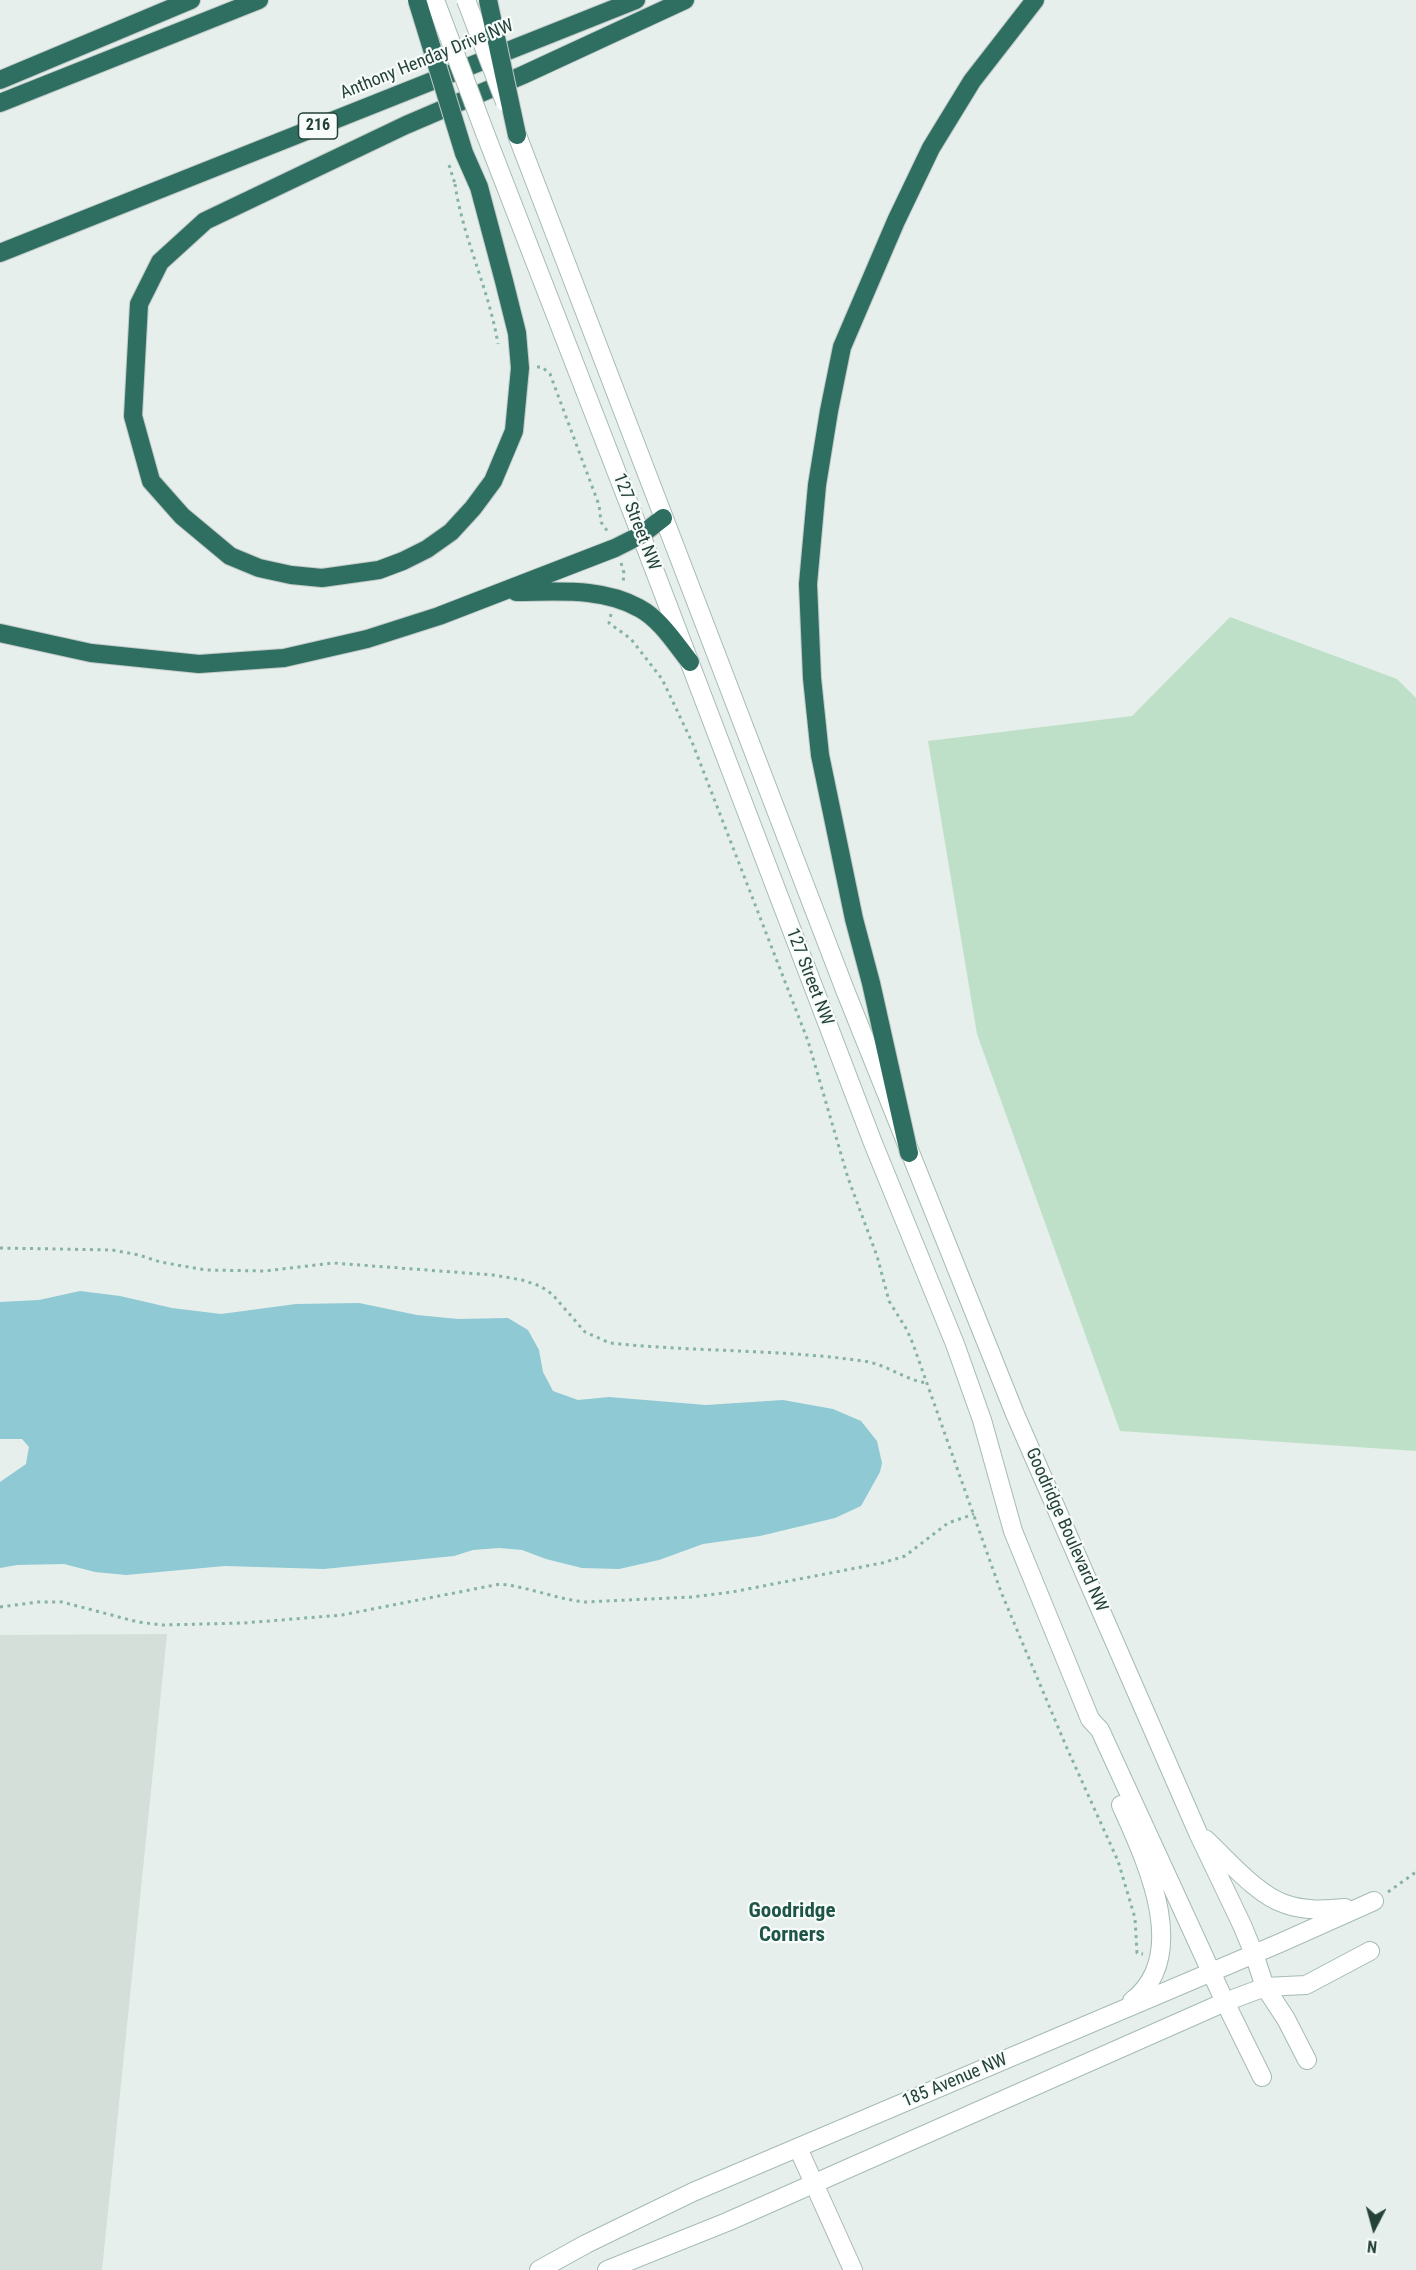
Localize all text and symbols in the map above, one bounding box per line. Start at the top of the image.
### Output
street label: Anthony Henday Drive NW [337,15,517,105]
road number: 216 [298,113,338,139]
street label: 127 Street NW [608,471,664,573]
street label: 127 Street NW [781,926,837,1028]
street label: Goodridge Boulevard NW [1020,1445,1112,1615]
district label: Goodridge Corners [749,1899,835,1949]
street label: 185 Avenue NW [899,2049,1011,2113]
north arrow [1344,2198,1404,2258]
text: N [1366,2236,1378,2256]

